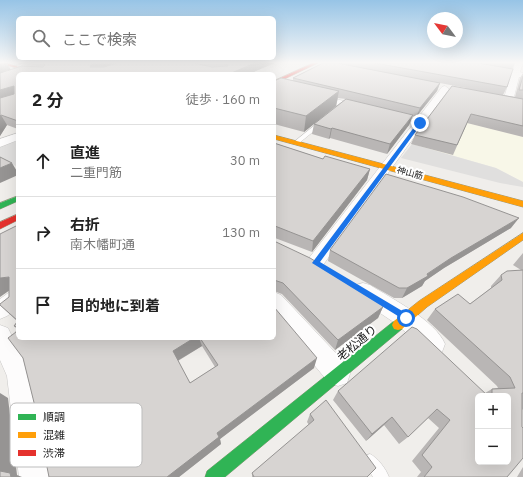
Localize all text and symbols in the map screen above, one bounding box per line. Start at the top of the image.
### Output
north arrow [427,12,463,48]
search box [16,16,276,60]
icon: search [30,27,52,49]
text: ここで検索 [62,30,137,49]
text: 2 分 [32,89,63,111]
text: 徒歩 · 160 m [186,91,260,108]
route end [411,114,429,132]
text: 直進 [70,143,100,162]
icon: ahead [32,150,54,172]
text: 30 m [230,152,260,169]
text: 二重門筋 [70,164,122,181]
street label: 神山筋 [396,164,425,181]
text: 右折 [70,215,100,234]
icon: right [32,222,54,244]
text: 130 m [222,224,260,241]
text: 南木幡町通 [70,236,135,253]
icon: arrive [32,294,54,316]
text: 目的地に到着 [70,296,160,315]
route start [397,309,415,327]
street label: 老松通り [333,321,380,364]
map controls [475,393,511,465]
button: + [475,393,511,429]
legend [10,403,142,467]
text: 順調 [43,410,65,424]
text: 混雑 [43,428,65,442]
button: − [475,429,511,465]
text: 渋滞 [43,446,65,460]

